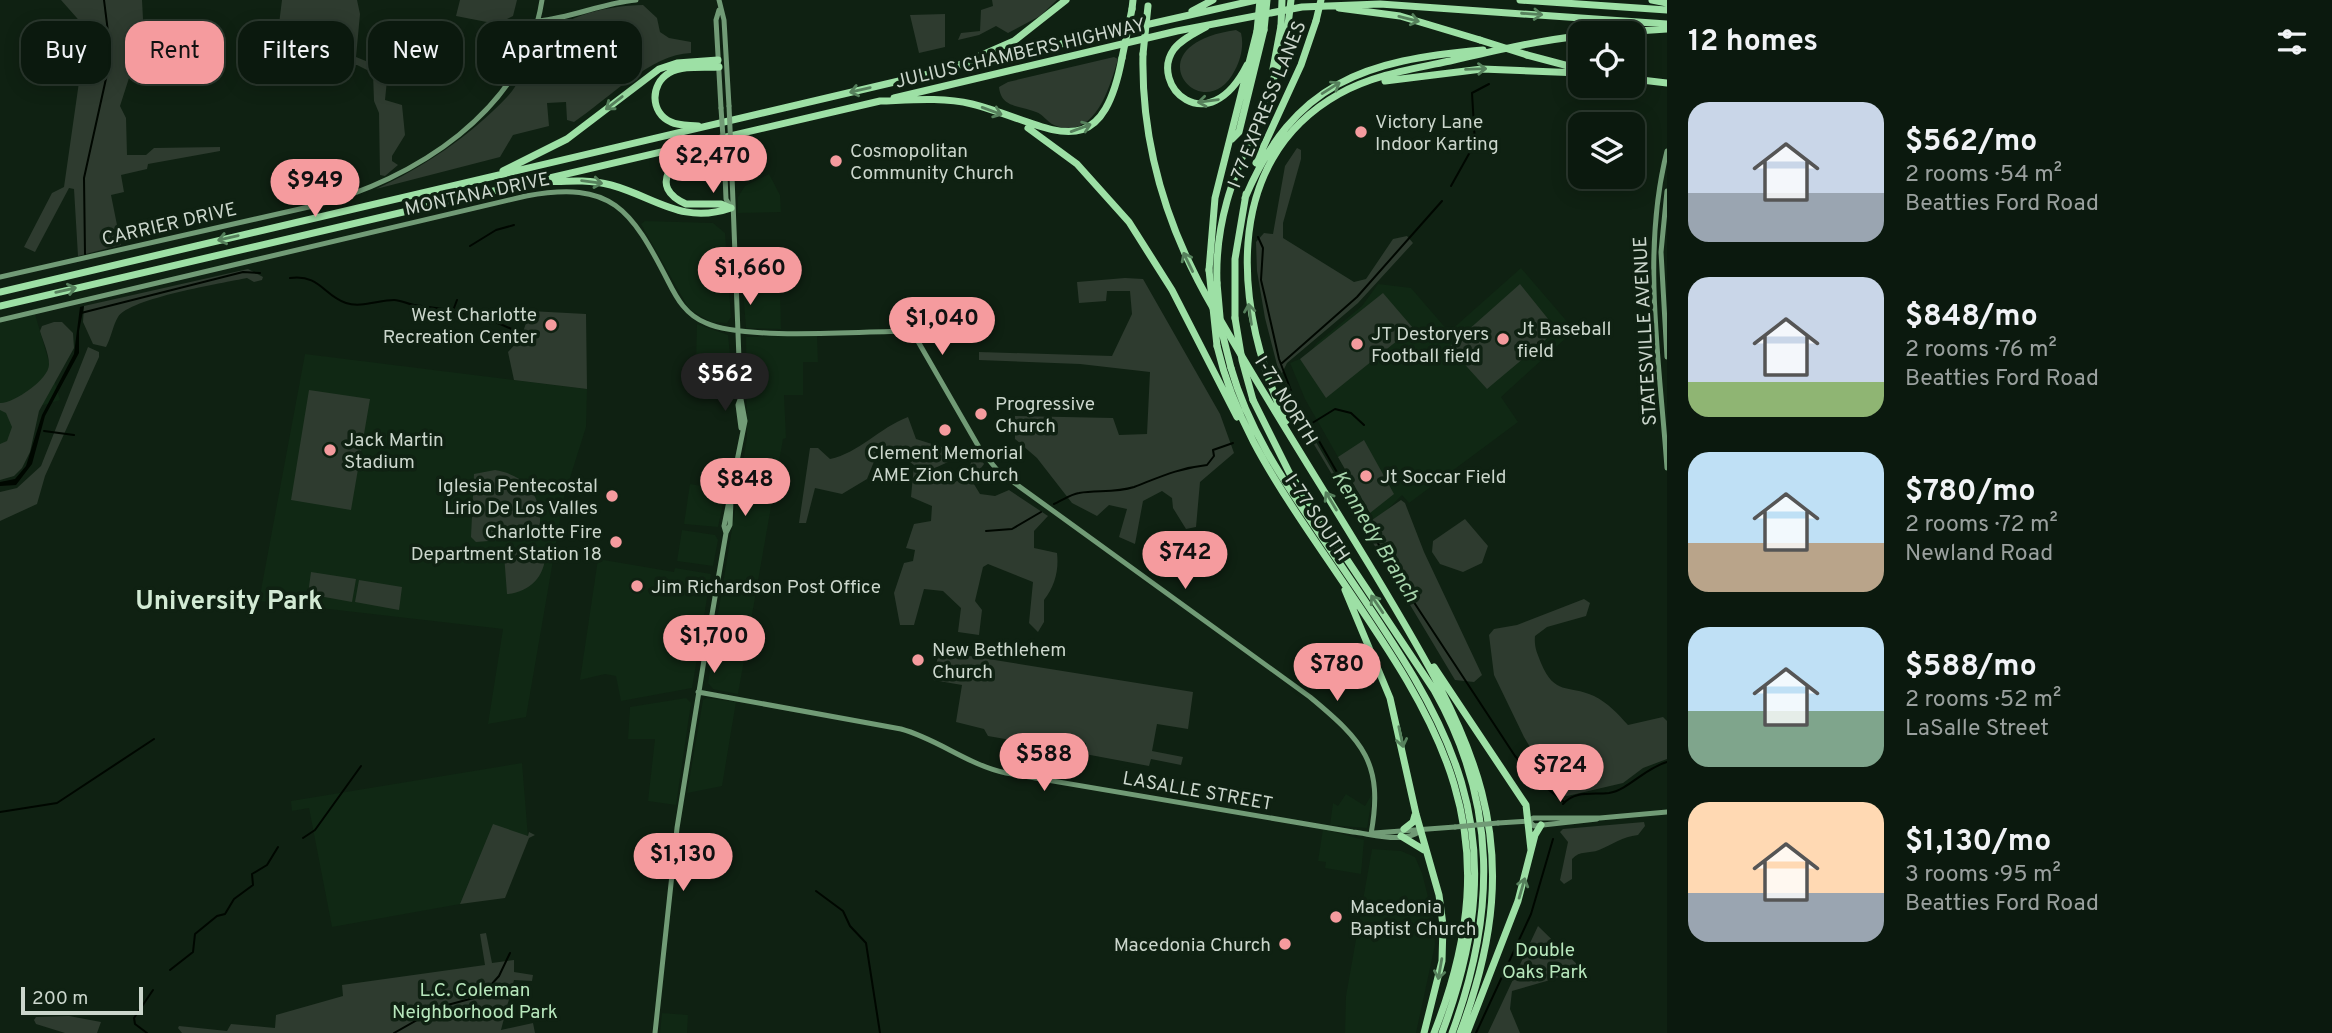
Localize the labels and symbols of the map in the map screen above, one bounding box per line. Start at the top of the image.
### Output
one-way arrow [1520,8,1543,21]
street label: JULIUS CHAMBERS HIGHWAY [893,13,1148,94]
one-way arrow [1397,13,1420,26]
street label: I 77 EXPRESS LANES [1223,18,1312,192]
one-way arrow [1464,63,1487,76]
one-way arrow [1320,81,1340,95]
one-way arrow [849,84,872,97]
one-way arrow [1197,95,1220,108]
one-way arrow [605,96,624,111]
one-way arrow [981,106,1003,118]
place label: Victory Lane Indoor Karting [1375,111,1499,157]
one-way arrow [1070,121,1092,133]
marker: Victory Lane Indoor Karting [1353,124,1369,140]
pin: $2,470 [656,136,770,195]
place label: Cosmopolitan Community Church [850,140,1014,186]
marker: Cosmopolitan Community Church [828,153,844,169]
pin: $949 [274,160,356,219]
street label: MONTANA DRIVE [403,168,552,222]
one-way arrow [580,175,603,188]
street label: CARRIER DRIVE [100,198,239,252]
one-way arrow [217,232,240,246]
street label: STATESVILLE AVENUE [1629,235,1663,426]
pin: $1,660 [693,247,807,307]
one-way arrow [1181,252,1195,273]
one-way arrow [54,282,77,296]
pin: $1,040 [885,298,999,357]
one-way arrow [1243,303,1256,326]
place label: West Charlotte Recreation Center [383,304,538,350]
marker: West Charlotte Recreation Center [543,317,559,333]
place label: Jt Baseball field [1517,318,1612,364]
place label: JT Destoryers Football field [1371,323,1489,369]
marker: Jt Baseball field [1495,331,1511,347]
marker: JT Destoryers Football field [1349,336,1365,352]
street label: I-77 NORTH [1248,352,1322,450]
pin: $562 [684,354,766,413]
place label: Progressive Church [995,393,1095,439]
marker: Progressive Church [973,406,989,422]
marker: Clement Memorial AME Zion Church [937,422,953,438]
place label: Jack Martin Stadium [344,429,444,475]
marker: Jack Martin Stadium [322,442,338,458]
place label: Clement Memorial AME Zion Church [867,442,1023,488]
pin: $848 [704,458,786,518]
water label: Kennedy Branch [1325,466,1425,608]
place label: Jt Soccar Field [1380,466,1506,490]
marker: Jt Soccar Field [1358,468,1374,484]
street label: I-77 SOUTH [1279,470,1354,566]
place label: Iglesia Pentecostal Lirio De Los Valles [438,475,598,521]
marker: Iglesia Pentecostal Lirio De Los Valles [604,488,620,504]
one-way arrow [1324,492,1338,512]
place label: Charlotte Fire Department Station 18 [411,521,602,567]
pin: $742 [1144,532,1226,591]
marker: Charlotte Fire Department Station 18 [608,534,624,550]
place label: Jim Richardson Post Office [651,576,881,600]
marker: Jim Richardson Post Office [629,578,645,594]
district label: University Park [135,586,323,619]
one-way arrow [1370,594,1384,614]
pin: $1,700 [657,616,771,675]
place label: New Bethlehem Church [932,639,1066,685]
pin: $780 [1296,644,1378,703]
marker: New Bethlehem Church [910,652,926,668]
one-way arrow [1394,725,1408,748]
pin: $588 [1003,734,1085,793]
pin: $724 [1519,744,1601,804]
street label: LASALLE STREET [1121,767,1275,817]
pin: $1,130 [626,834,740,893]
one-way arrow [1516,877,1529,900]
place label: Macedonia Baptist Church [1350,896,1476,942]
marker: Macedonia Baptist Church [1328,909,1344,925]
place label: Macedonia Church [1114,934,1271,958]
marker: Macedonia Church [1277,936,1293,952]
park label: Double Oaks Park [1502,939,1588,985]
one-way arrow [1433,957,1446,980]
park label: L.C. Coleman Neighborhood Park [392,979,558,1025]
scale bar [21,984,144,1016]

